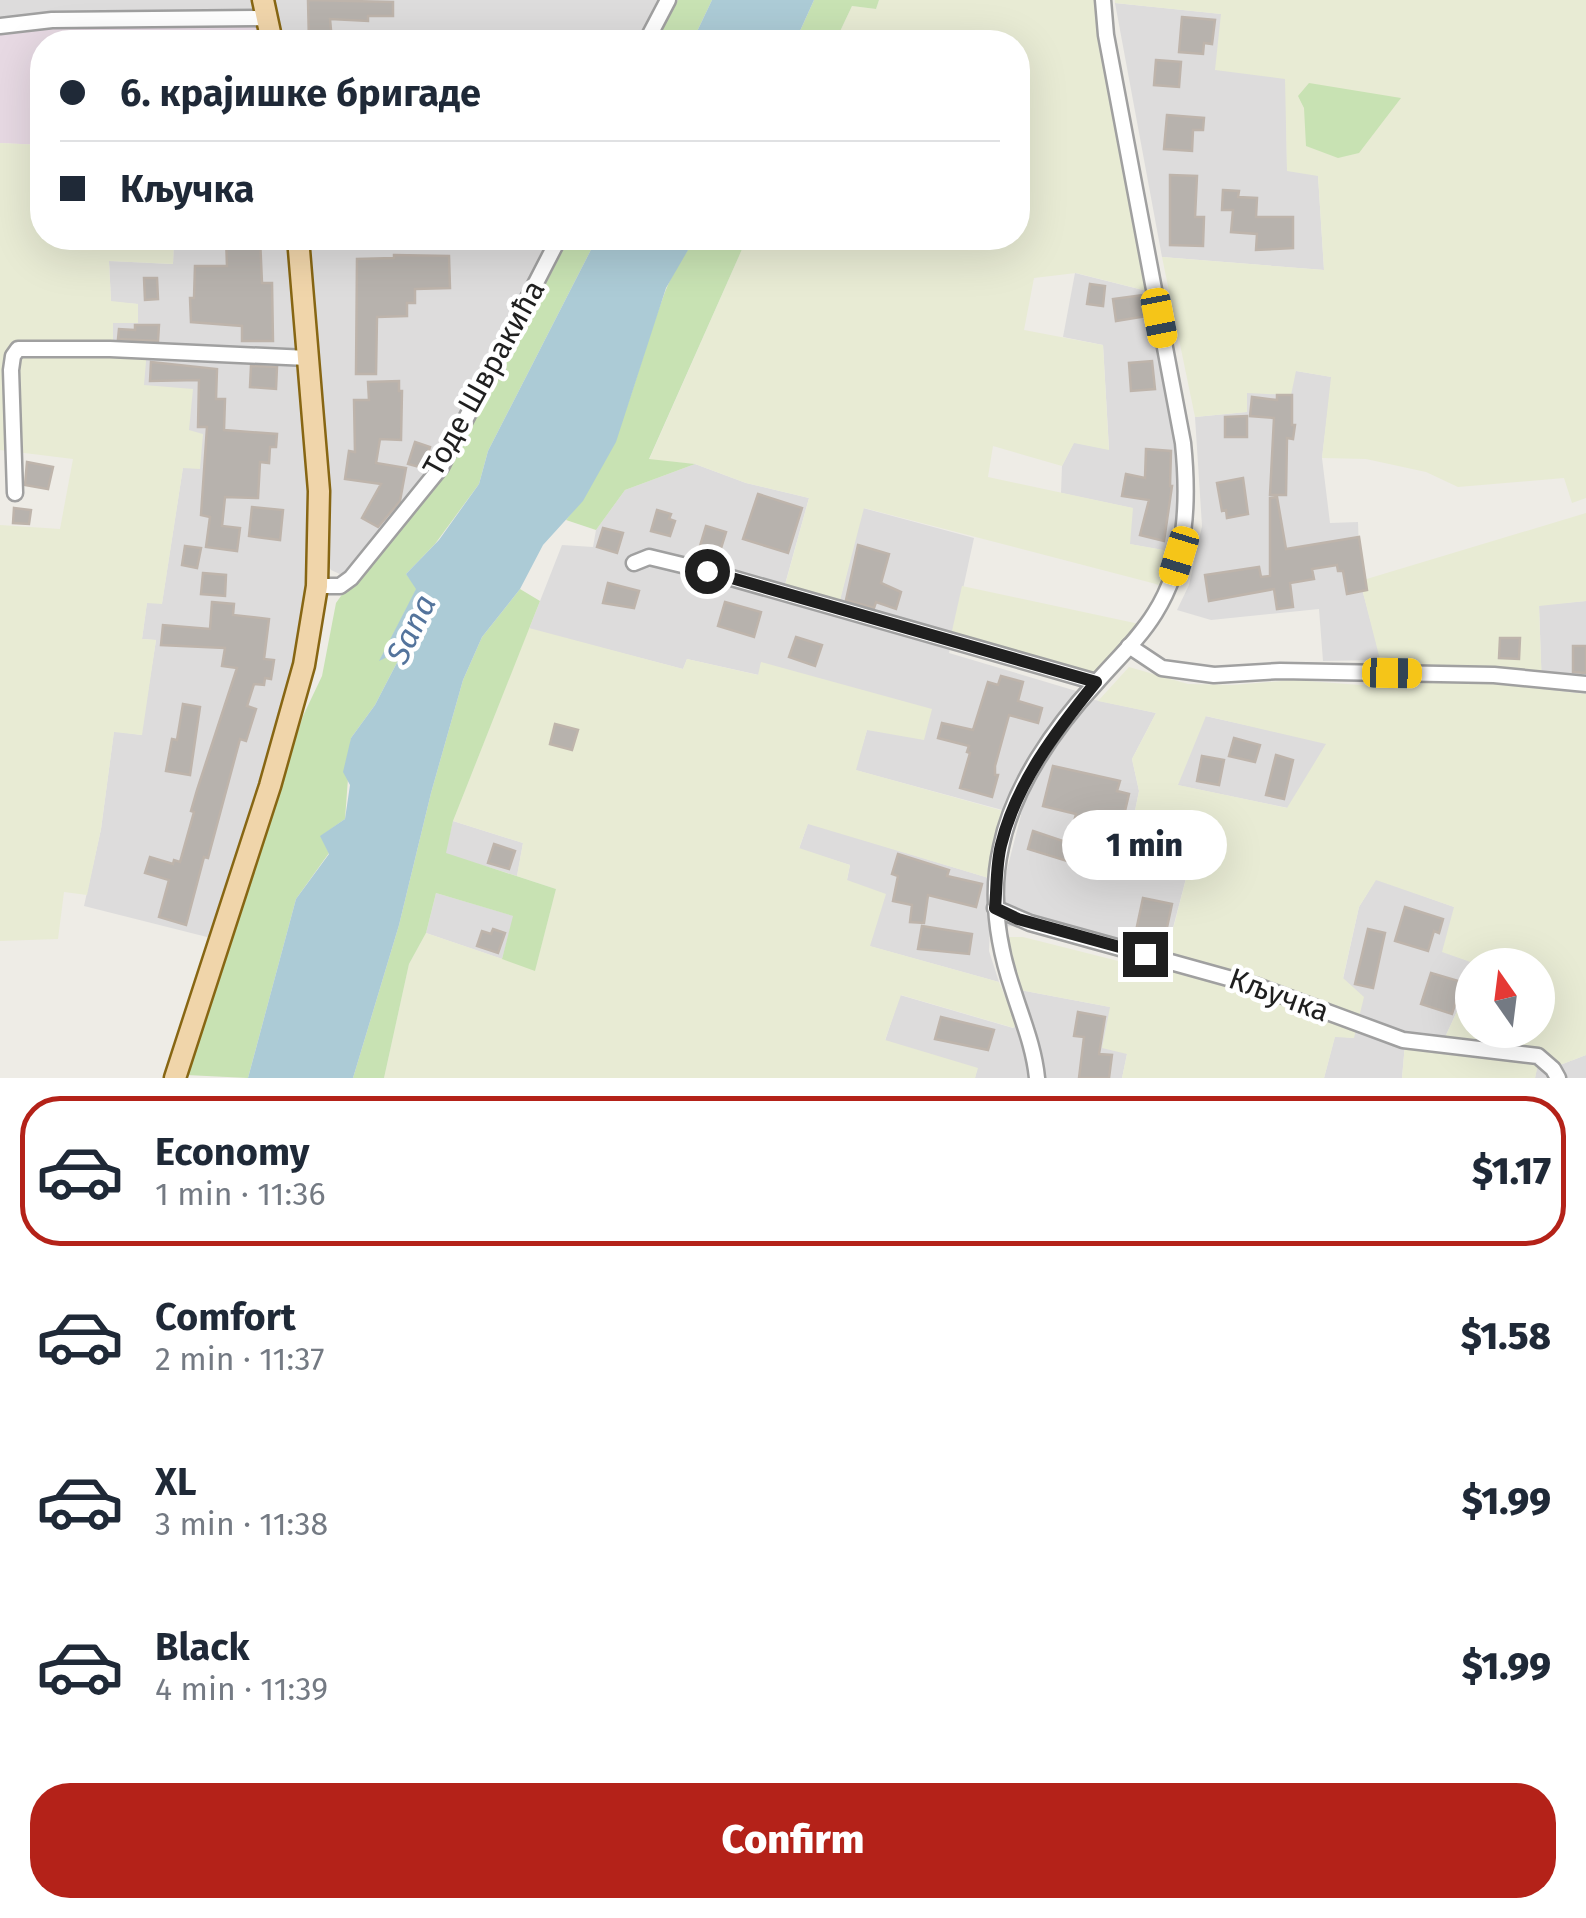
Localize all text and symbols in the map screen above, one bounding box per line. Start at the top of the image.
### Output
text: 6. крајишке бригаде [120,70,481,116]
text: Кључка [120,166,255,212]
street label: Тоде Швракића [415,274,553,482]
car [1139,286,1179,350]
car [1156,523,1202,589]
route start [685,549,730,594]
water label: Sana [378,588,444,671]
car [1362,657,1422,689]
callout: 1 min [1062,809,1228,879]
text: 1 min [1106,826,1183,864]
route end [1123,932,1168,977]
north arrow [1455,948,1555,1048]
map controls [1455,948,1555,1048]
street label: Кључка [1224,960,1334,1030]
icon: car [35,1126,125,1216]
text: Economy [155,1129,310,1175]
text: $1.17 [1472,1148,1551,1194]
text: 1 min · 11:36 [155,1175,325,1213]
icon: car [35,1291,125,1381]
text: Comfort [155,1294,296,1340]
text: $1.58 [1461,1313,1551,1359]
text: 2 min · 11:37 [155,1340,324,1378]
icon: car [35,1456,125,1546]
text: XL [155,1459,197,1505]
text: $1.99 [1462,1478,1551,1524]
text: 3 min · 11:38 [155,1505,328,1543]
icon: car [35,1621,125,1711]
text: Black [155,1624,250,1670]
text: $1.99 [1462,1643,1551,1689]
text: 4 min · 11:39 [155,1670,328,1708]
button: Confirm [30,1783,1556,1898]

